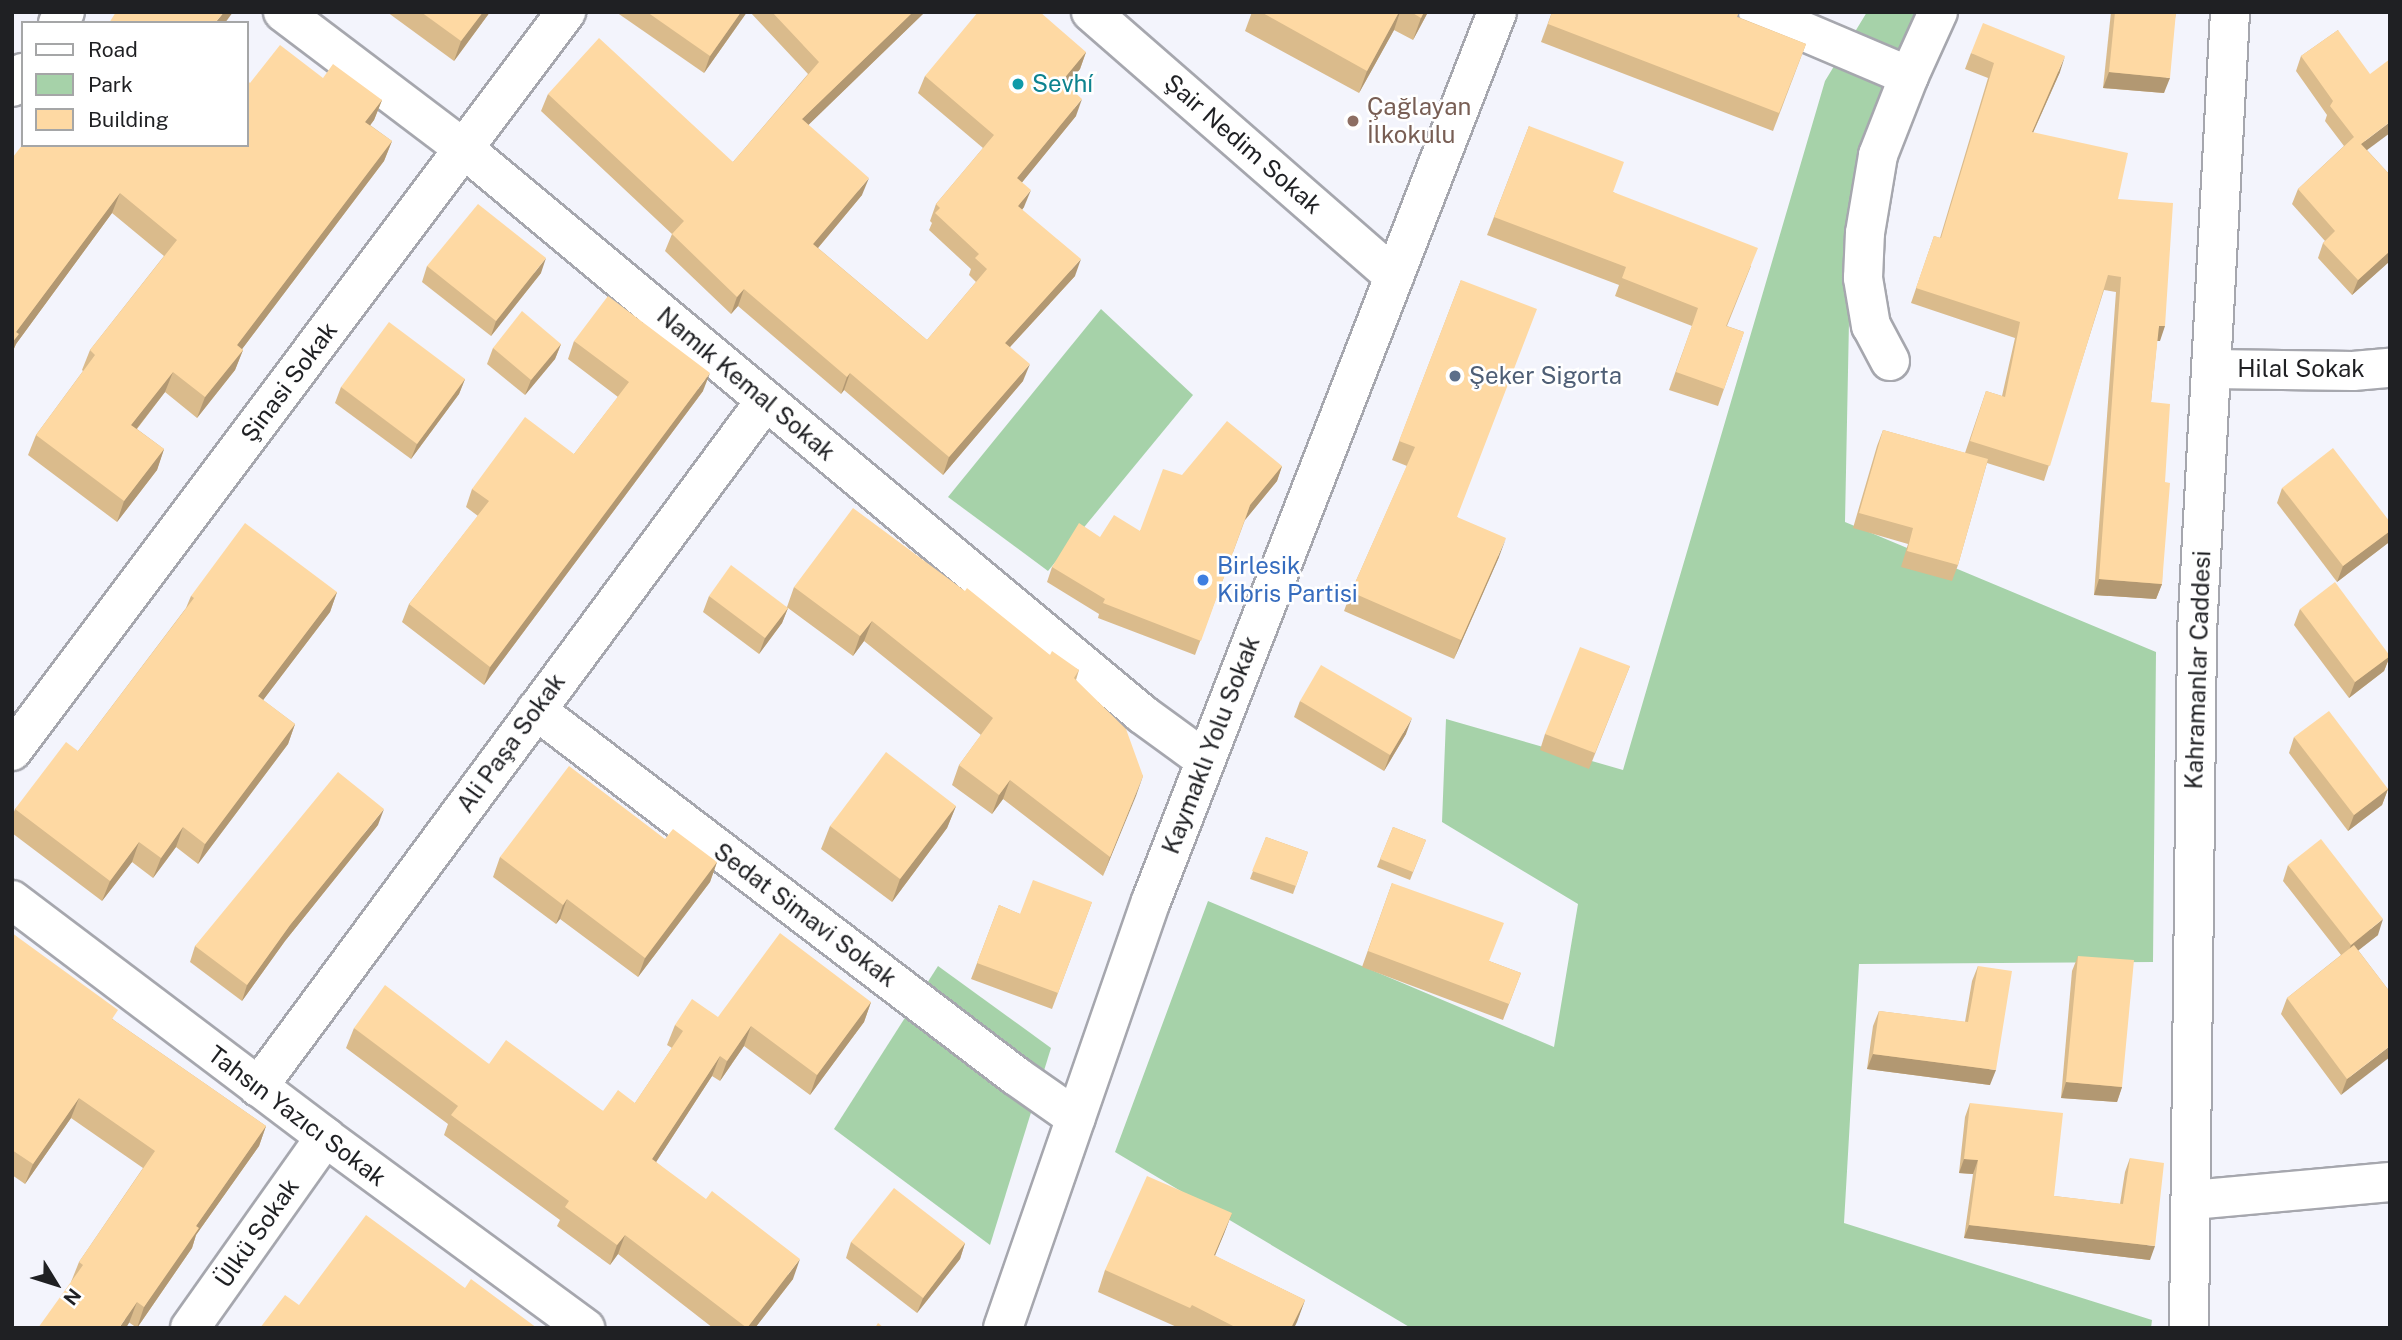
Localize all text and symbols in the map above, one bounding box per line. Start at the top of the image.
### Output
legend [21,21,248,147]
text: Road [88,37,138,62]
street label: Şair Nedim Sokak [1159,68,1327,220]
place label: Sevhí [1032,70,1093,98]
text: Park [88,72,133,97]
marker: Sevhí [1010,76,1026,92]
place label: Çağlayan İlkokulu [1367,93,1471,149]
text: Building [88,107,169,132]
marker: Çağlayan İlkokulu [1345,113,1361,129]
street label: Namık Kemal Sokak [651,301,841,467]
street label: Şinasi Sokak [235,316,343,448]
street label: Hilal Sokak [2237,355,2365,383]
place label: Şeker Sigorta [1469,362,1622,390]
marker: Şeker Sigorta [1447,368,1463,384]
street label: Kahramanlar Caddesi [2179,550,2217,790]
place label: Birlesik Kibris Partisi [1217,552,1358,608]
marker: Birlesik Kibris Partisi [1195,572,1211,588]
street label: Kaymaklı Yolu Sokak [1156,632,1266,858]
street label: Ali Paşa Sokak [451,668,571,818]
street label: Sedat Simavi Sokak [708,837,902,993]
street label: Tahsın Yazıcı Sokak [202,1040,392,1192]
street label: Ülkü Sokak [209,1173,305,1293]
north arrow [21,1249,91,1319]
text: N [59,1284,86,1310]

